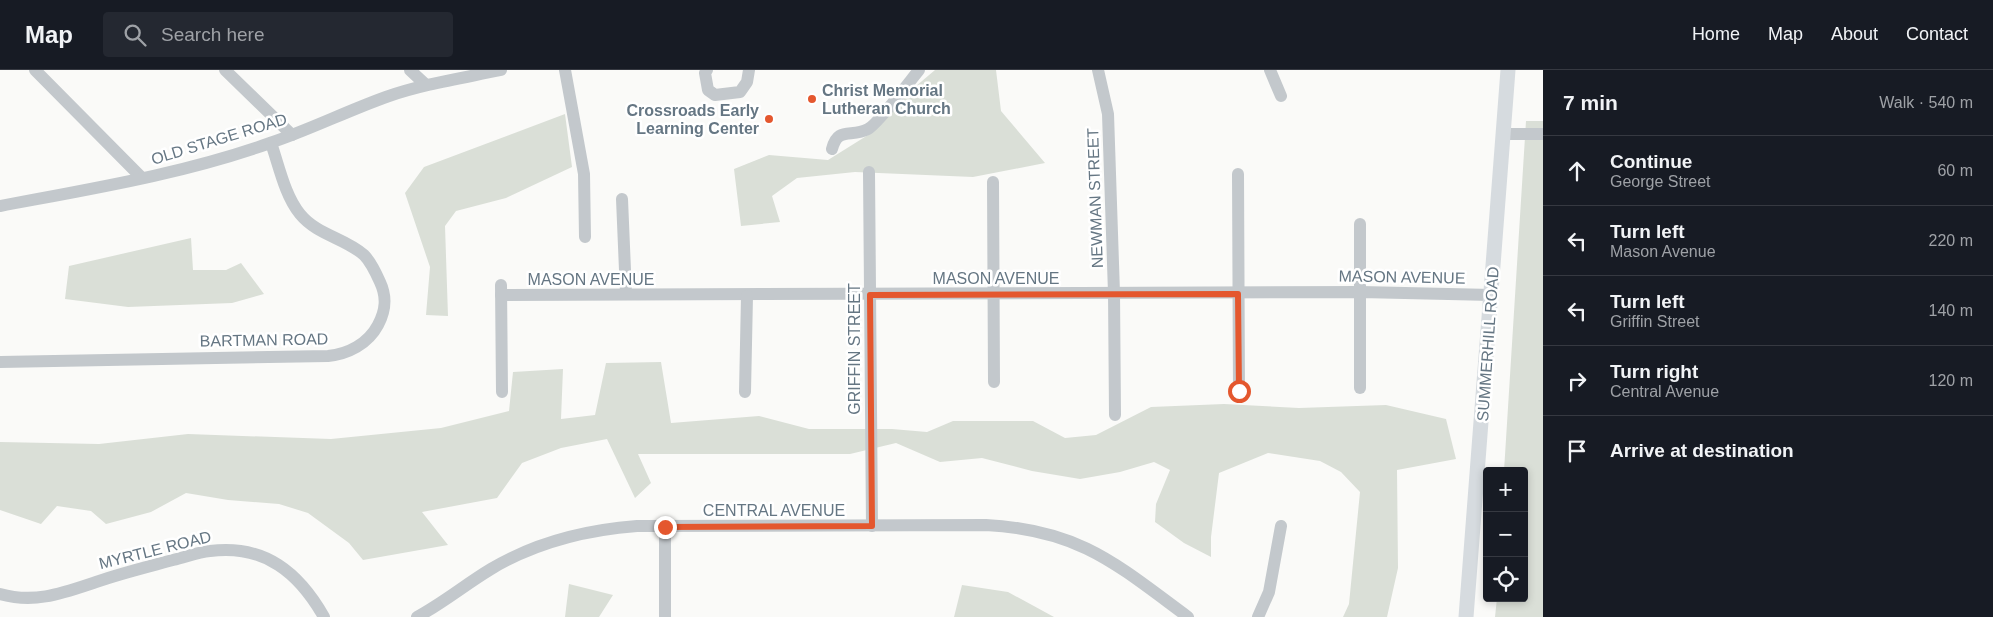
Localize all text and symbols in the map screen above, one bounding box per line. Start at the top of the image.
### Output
search box [103,12,453,57]
text: Map [25,21,73,48]
icon: search [121,21,149,49]
text: Search here [161,24,265,45]
text: Home [1692,24,1740,44]
text: Map [1768,24,1803,44]
text: About [1831,24,1878,44]
text: Contact [1906,24,1968,44]
place label: Christ Memorial Lutheran Church [822,82,951,117]
text: 7 min [1563,91,1618,114]
marker: Christ Memorial Lutheran Church [806,93,818,105]
text: Walk · 540 m [1879,94,1973,111]
place label: Crossroads Early Learning Center [626,102,759,137]
street label: OLD STAGE ROAD [149,110,289,168]
marker: Crossroads Early Learning Center [763,113,775,125]
street label: NEWMAN STREET [1084,127,1106,268]
text: Continue [1610,151,1692,172]
icon: ahead [1563,157,1591,185]
text: 60 m [1937,162,1973,179]
text: George Street [1610,173,1711,190]
text: Turn left [1610,221,1685,242]
icon: left [1563,227,1591,255]
text: 220 m [1929,232,1973,249]
text: Mason Avenue [1610,243,1716,260]
street label: SUMMERHILL ROAD [1474,266,1502,422]
street label: MASON AVENUE [1338,267,1466,287]
street label: MASON AVENUE [933,270,1059,287]
street label: MASON AVENUE [528,271,654,288]
street label: GRIFFIN STREET [846,283,863,415]
text: Turn left [1610,291,1685,312]
icon: left [1563,297,1591,325]
text: 140 m [1929,302,1973,319]
text: Griffin Street [1610,313,1700,330]
street label: BARTMAN ROAD [200,330,328,350]
text: Turn right [1610,361,1698,382]
icon: right [1563,367,1591,395]
text: 120 m [1929,372,1973,389]
route start [1228,380,1251,403]
text: Central Avenue [1610,383,1719,400]
icon: arrive [1563,437,1591,465]
text: Arrive at destination [1610,440,1794,461]
map controls [1483,467,1528,602]
button: + [1483,467,1528,512]
street label: CENTRAL AVENUE [703,502,845,519]
button: − [1483,512,1528,557]
route end [654,516,677,539]
street label: MYRTLE ROAD [97,528,213,572]
button: locate [1483,557,1528,602]

